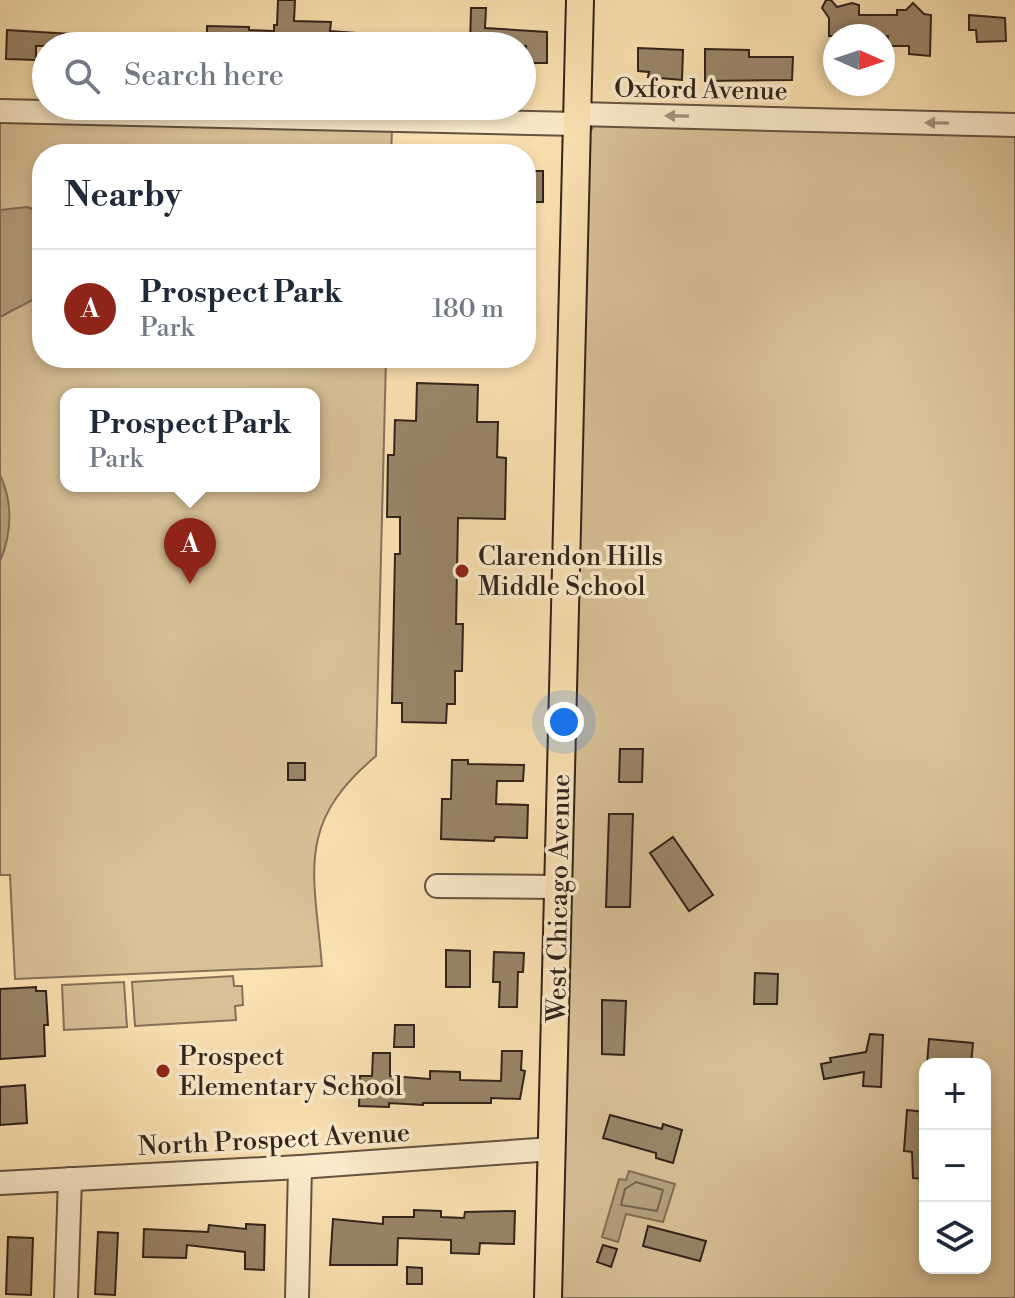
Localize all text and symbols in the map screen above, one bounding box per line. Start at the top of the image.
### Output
north arrow [823,24,895,96]
search box [32,32,536,120]
icon: search [60,54,104,98]
text: Search here [124,57,284,95]
street label: Oxford Avenue [614,72,788,108]
one-way arrow [664,110,689,123]
one-way arrow [924,116,949,129]
text: Nearby [64,175,182,217]
text: Prospect Park [140,274,342,312]
text: A [81,293,99,325]
text: 180 m [432,293,504,325]
text: Park [140,312,194,344]
popup [60,388,320,492]
text: Prospect Park [89,405,291,443]
text: Park [89,443,143,475]
pin: A [164,518,216,584]
place label: Clarendon Hills Middle School [478,541,663,603]
marker: Clarendon Hills Middle School [453,562,471,580]
your location [544,702,584,742]
street label: West Chicago Avenue [541,773,577,1024]
place label: Prospect Elementary School [179,1041,403,1103]
map controls [919,1058,991,1274]
button: + [919,1058,991,1130]
marker: Prospect Elementary School [154,1062,172,1080]
street label: North Prospect Avenue [137,1117,411,1163]
button: − [919,1130,991,1202]
button: layers [919,1202,991,1274]

